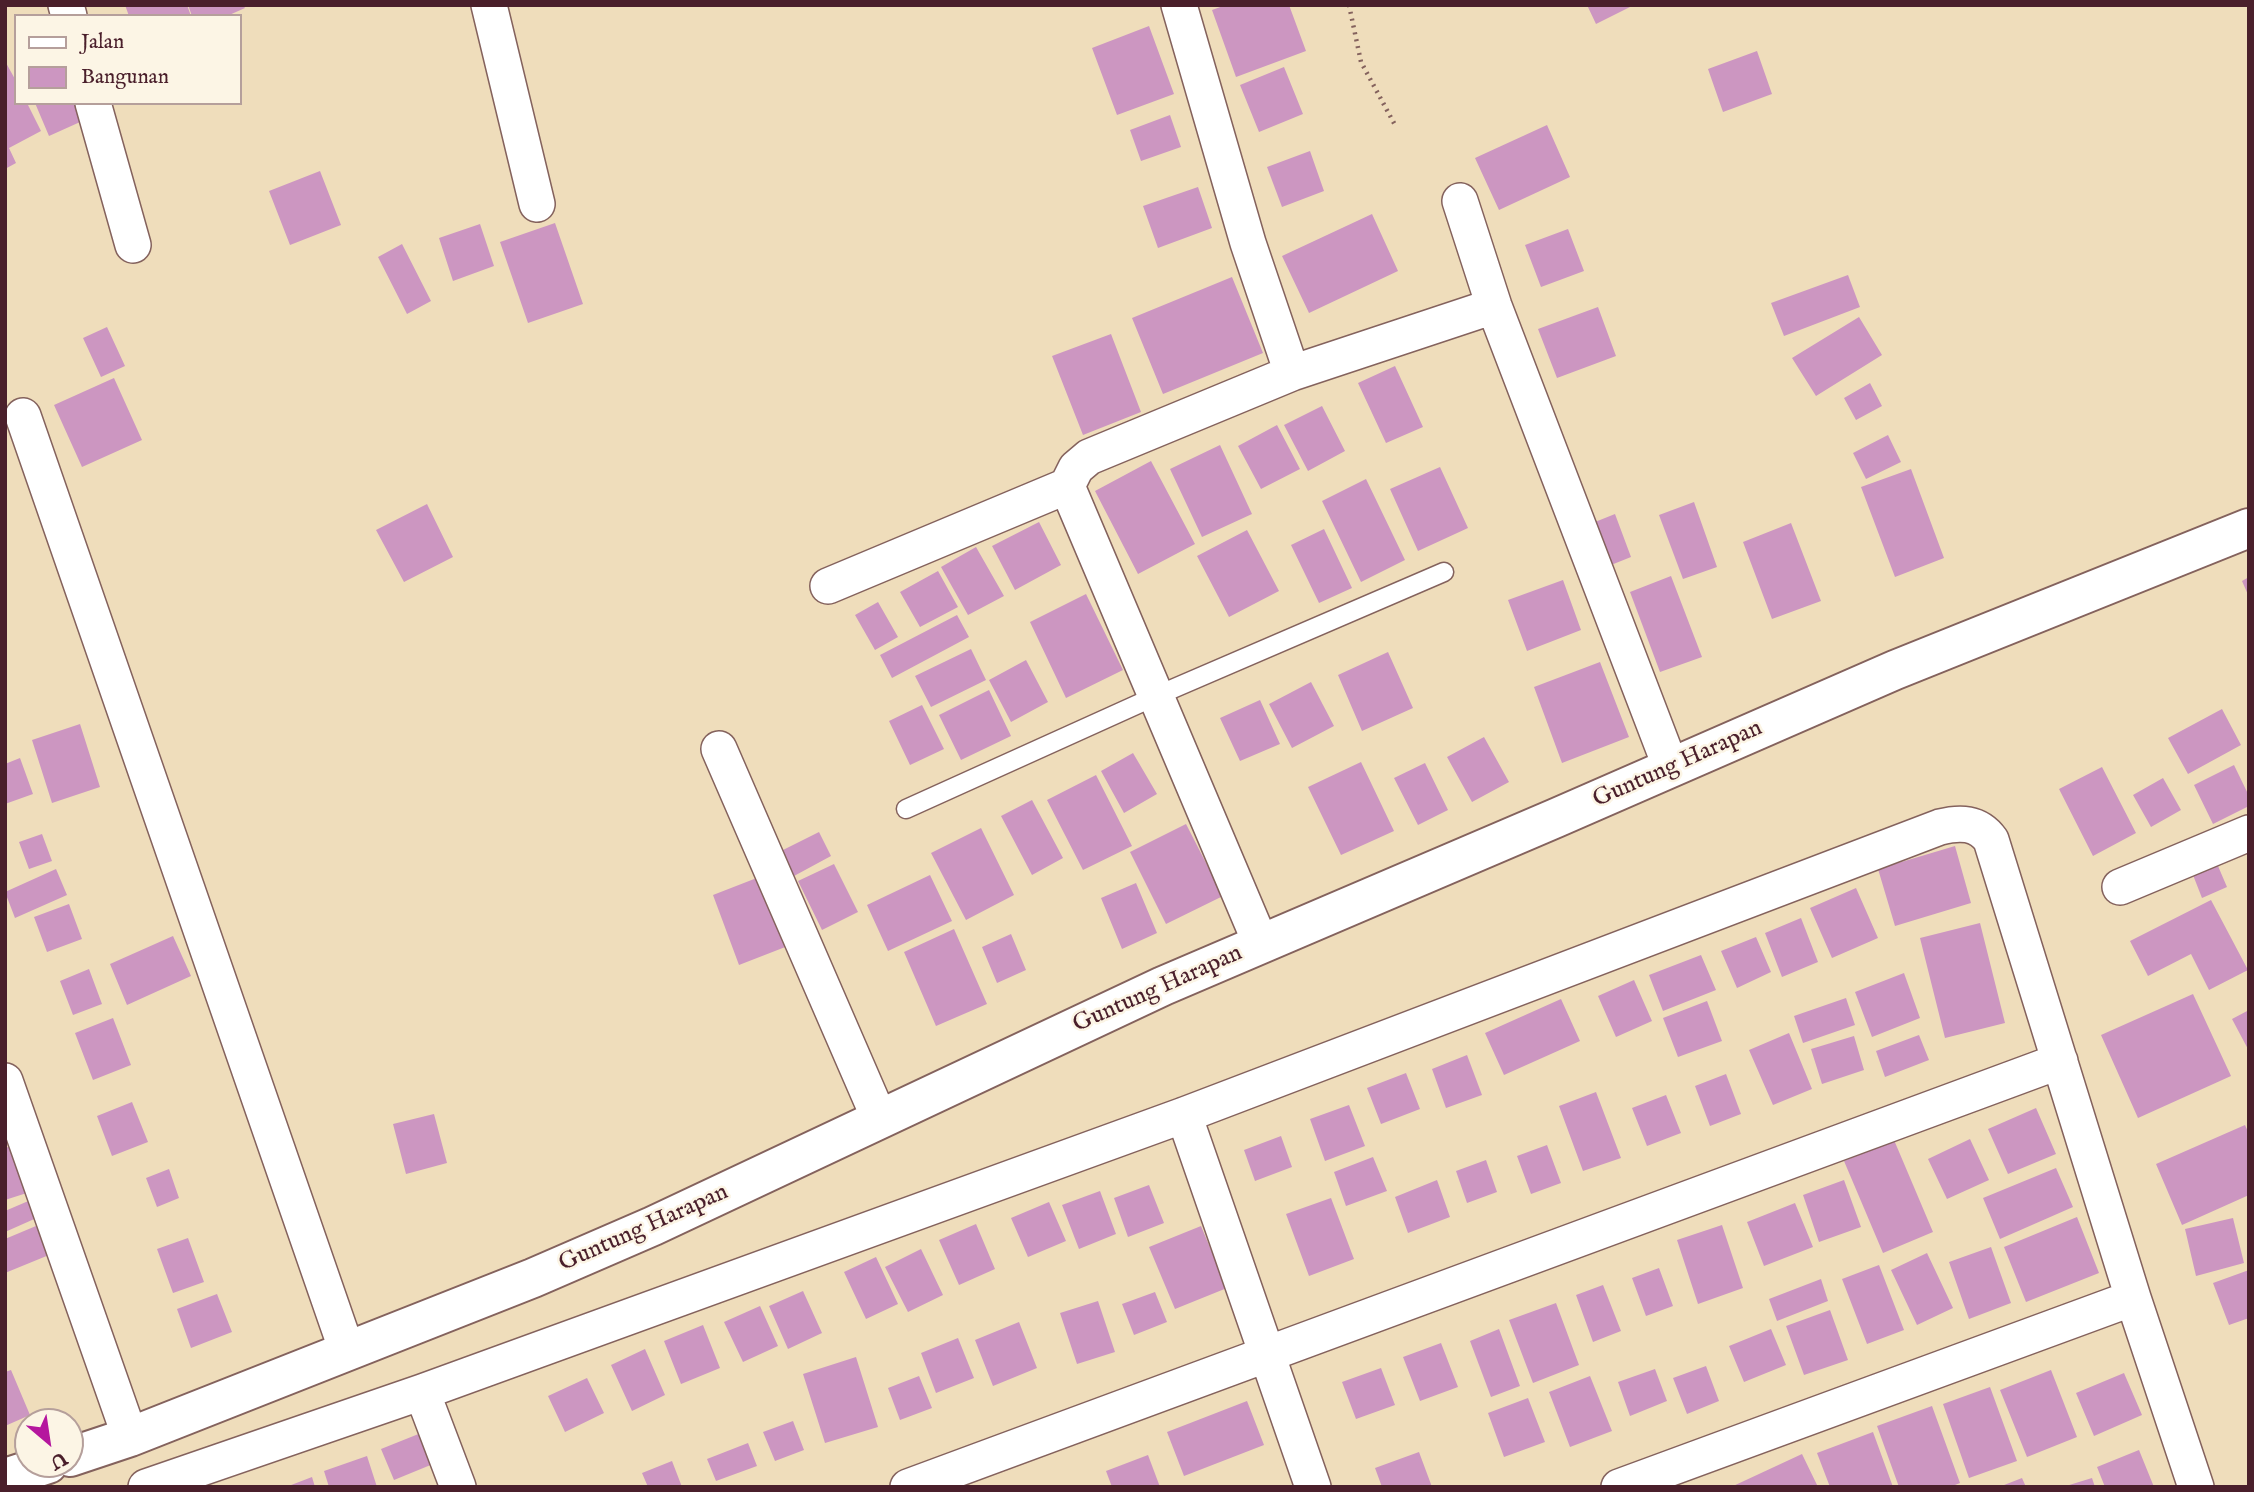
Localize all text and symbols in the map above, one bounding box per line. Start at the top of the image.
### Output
legend [14,14,242,105]
text: Jalan [81,29,124,56]
text: Bangunan [81,64,169,91]
street label: Guntung Harapan [1589,715,1767,815]
street label: Guntung Harapan [1069,940,1247,1040]
street label: Guntung Harapan [555,1179,733,1279]
north arrow [14,1408,84,1478]
text: U [45,1445,71,1474]

